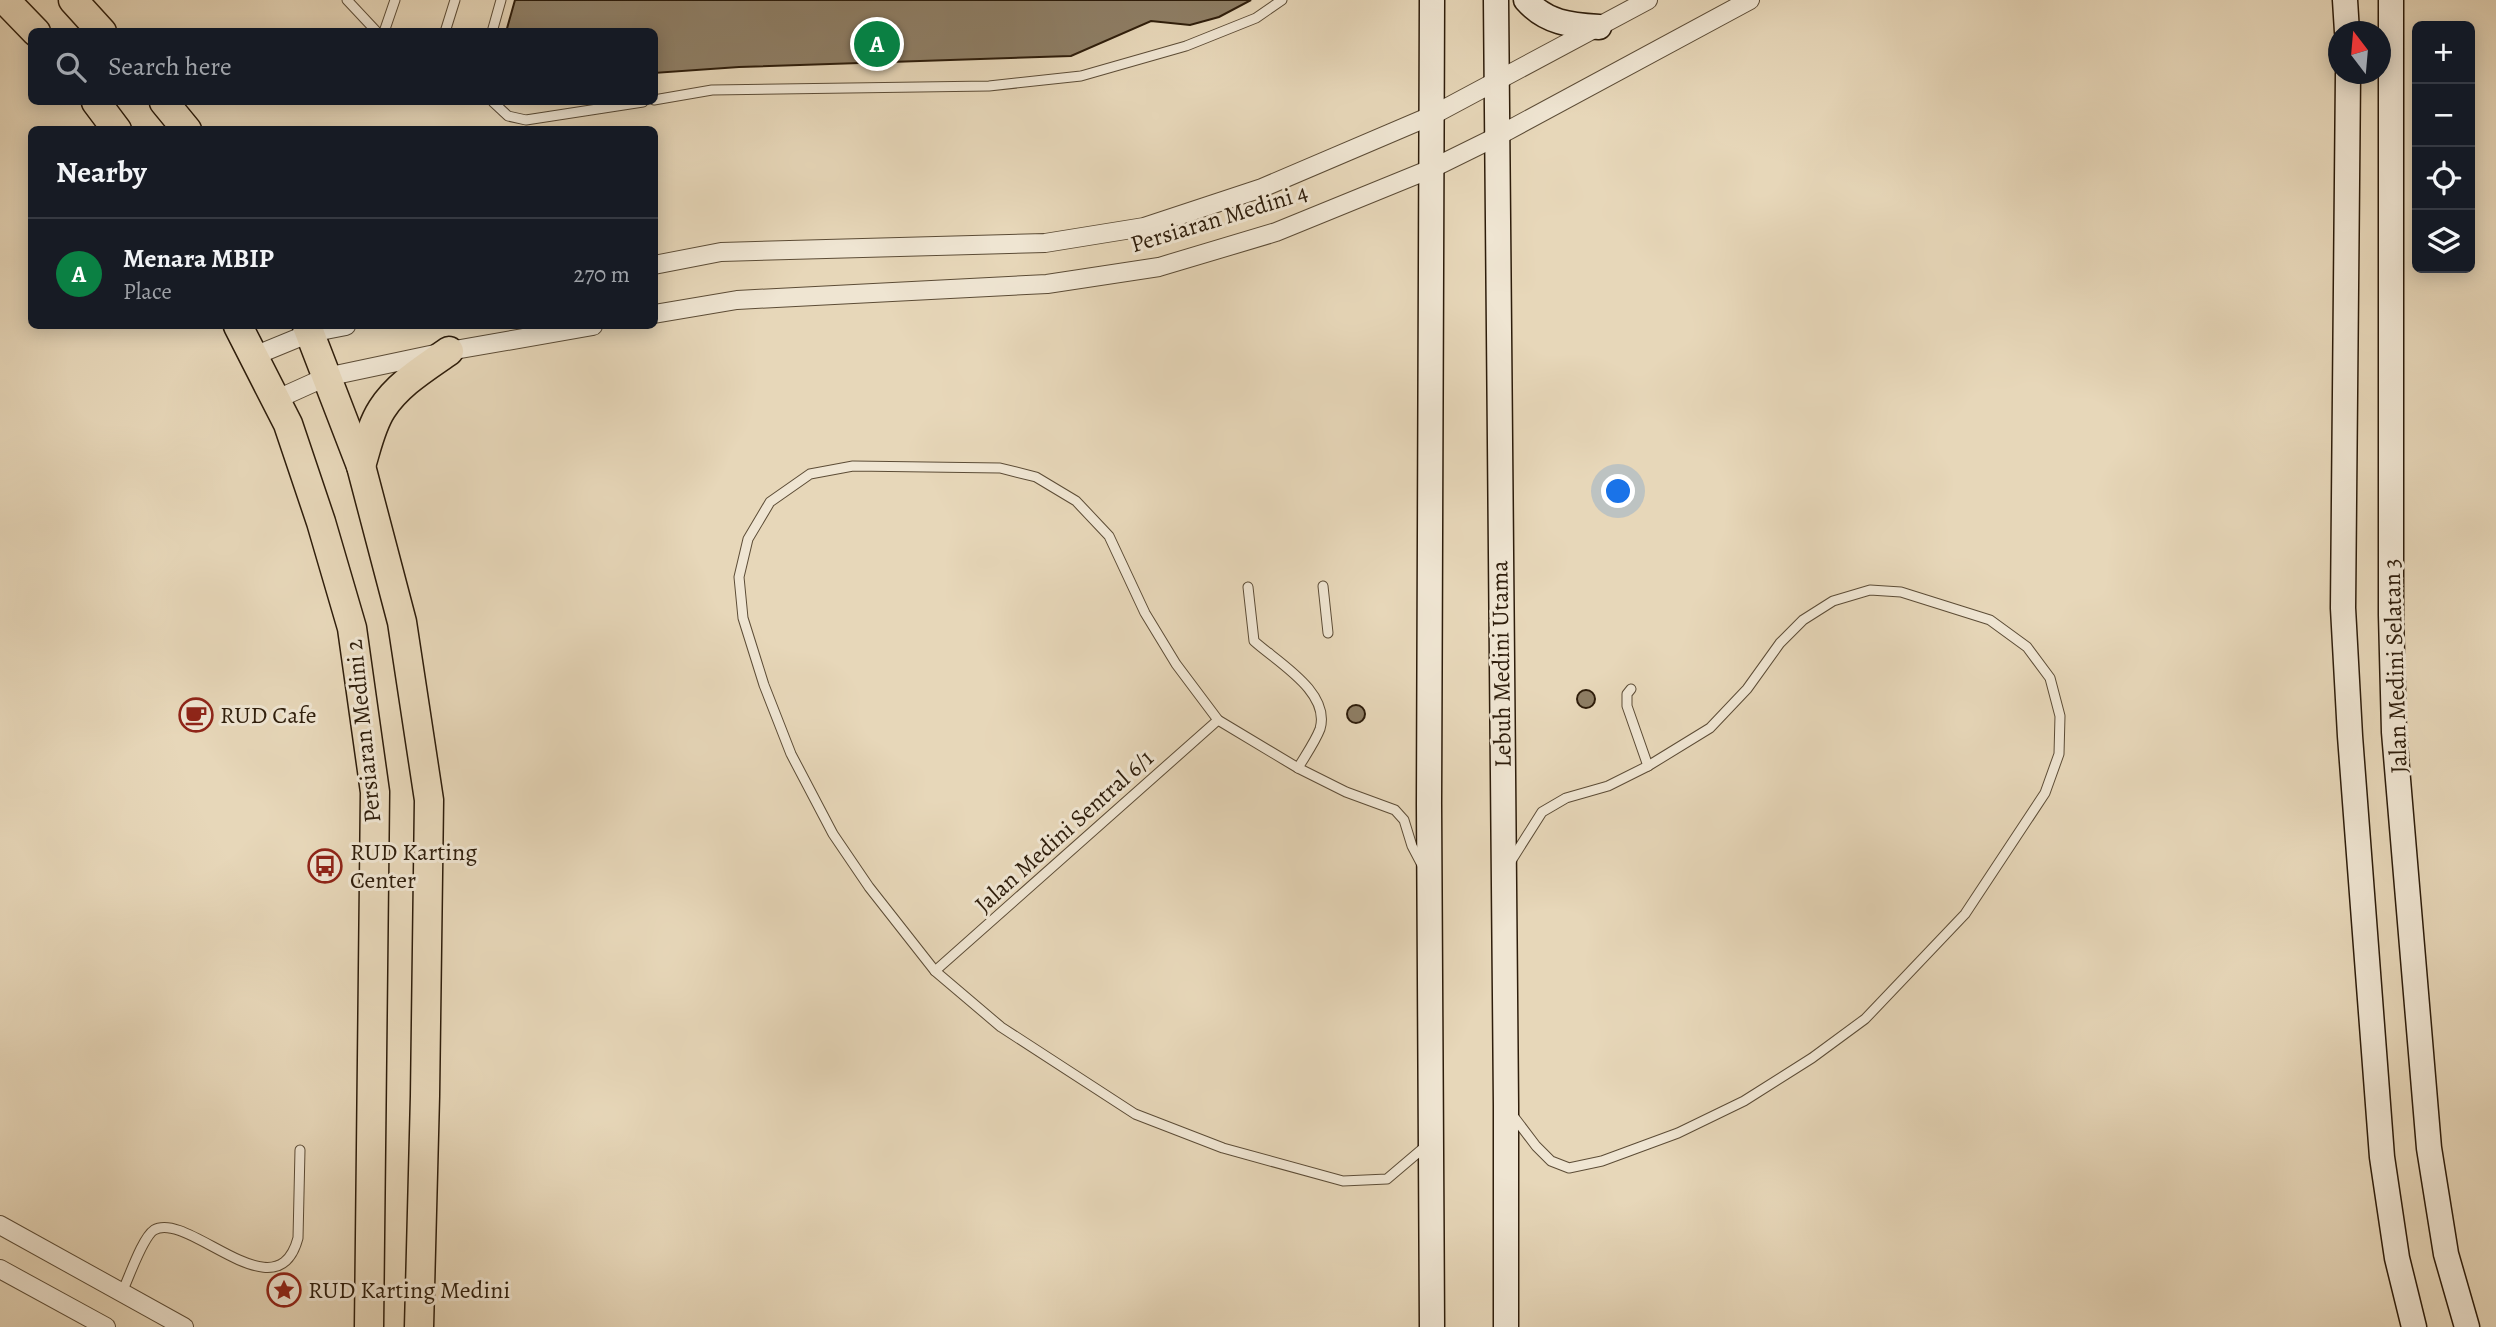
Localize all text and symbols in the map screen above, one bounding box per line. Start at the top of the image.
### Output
pin: A [854,18,900,70]
north arrow [2328,21,2391,84]
map controls [2412,21,2475,273]
button: + [2412,21,2475,84]
search box [28,28,658,105]
icon: search [52,48,90,86]
text: Search here [108,49,232,84]
button: − [2412,84,2475,147]
button: locate [2412,147,2475,210]
text: Nearby [56,152,147,192]
street label: Persiaran Medini 4 [1127,176,1312,260]
button: layers [2412,210,2475,273]
text: Menara MBIP [123,241,274,276]
text: A [72,259,86,290]
text: 270 m [573,259,630,290]
text: Place [123,276,172,307]
your location [1601,474,1635,508]
street label: Jalan Medini Selatan 3 [2375,558,2415,774]
street label: Lebuh Medini Utama [1483,559,1519,768]
street label: Persiaran Medini 2 [337,638,389,824]
cafe icon: RUD Cafe [177,696,215,734]
place label: RUD Cafe [220,699,317,731]
street label: Jalan Medini Sentral 6/1 [968,742,1160,920]
place label: RUD Karting Center [350,836,477,896]
bus stop icon: RUD Karting Center [306,847,344,885]
place icon: RUD Karting Medini [265,1271,303,1309]
place label: RUD Karting Medini [308,1274,510,1306]

